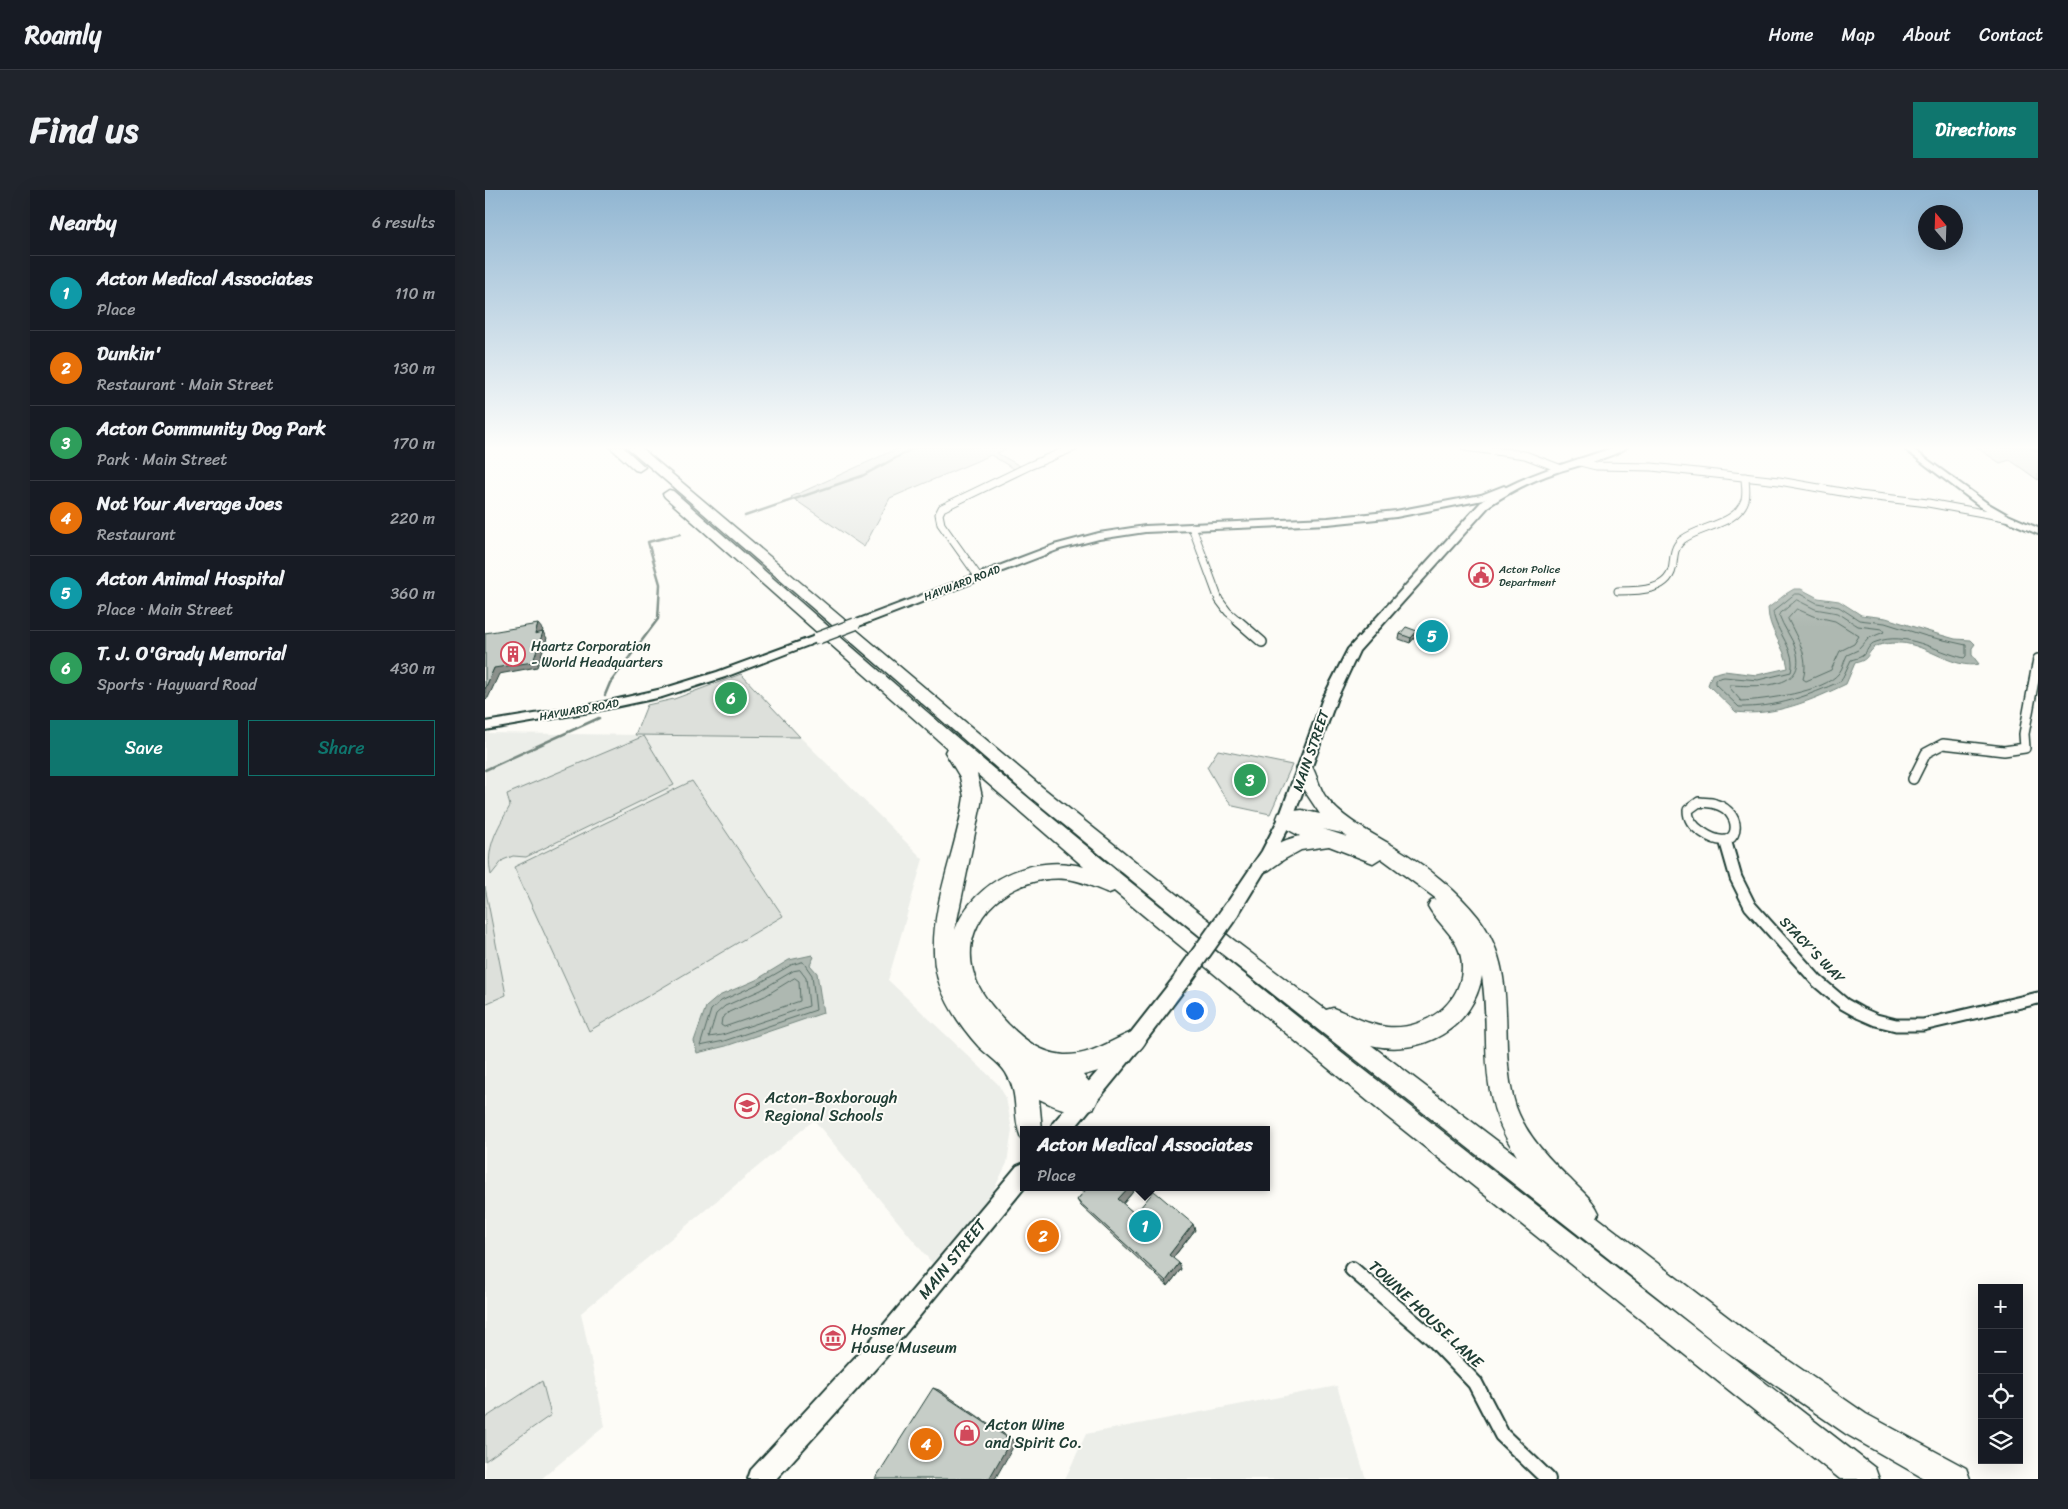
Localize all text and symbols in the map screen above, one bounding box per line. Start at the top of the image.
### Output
text: Roamly [25,14,101,56]
text: Home [1769,19,1814,51]
text: Map [1842,19,1875,51]
text: About [1903,19,1951,51]
text: Contact [1979,19,2043,51]
text: Find us [30,99,138,161]
button: Directions [1913,102,2038,158]
text: Nearby [50,204,116,242]
north arrow [1918,205,1963,250]
text: 6 results [372,208,435,237]
text: Acton Medical Associates [97,262,313,295]
text: 1 [63,279,69,308]
text: 110 m [395,279,435,308]
text: Place [97,295,136,324]
text: Dunkin' [97,337,162,370]
text: 2 [61,354,71,383]
text: 130 m [393,354,435,383]
text: Restaurant · Main Street [97,370,274,399]
text: Acton Community Dog Park [97,412,326,445]
text: 3 [62,429,70,458]
text: 170 m [392,429,435,458]
text: Park · Main Street [97,445,227,474]
text: Not Your Average Joes [97,487,282,520]
text: 4 [61,504,71,533]
text: 220 m [390,504,435,533]
text: Restaurant [97,520,176,549]
street label: HAYWARD ROAD [921,560,1003,606]
place label: Acton Police Department [1498,560,1561,592]
text: Acton Animal Hospital [97,562,284,595]
public building icon: Acton Police Department [1468,562,1494,588]
text: 5 [61,579,71,608]
text: 360 m [391,579,435,608]
text: Place · Main Street [97,595,233,624]
pin: 5 [1416,617,1448,655]
place label: Haartz Corporation - World Headquarters [531,634,663,675]
text: T. J. O'Grady Memorial [97,637,286,670]
building icon: Haartz Corporation - World Headquarters [500,641,526,667]
text: 6 [61,654,71,683]
text: 430 m [390,654,435,683]
text: Sports · Hayward Road [97,670,257,699]
pin: 6 [715,679,747,717]
street label: HAYWARD ROAD [538,694,621,726]
street label: MAIN STREET [1285,706,1337,795]
button: Save [50,720,238,776]
button: Share [248,720,435,776]
pin: 3 [1234,761,1266,799]
street label: STACY'S WAY [1773,910,1852,990]
your location [1182,998,1208,1024]
place label: Acton-Boxborough Regional Schools [764,1083,897,1130]
school or university icon: Acton-Boxborough Regional Schools [734,1093,760,1119]
popup [1020,1126,1270,1191]
text: Acton Medical Associates [1037,1128,1253,1161]
text: Place [1037,1161,1076,1190]
pin: 1 [1129,1207,1161,1245]
street label: MAIN STREET [910,1211,994,1306]
pin: 2 [1027,1217,1059,1255]
street label: TOWNE HOUSE LANE [1362,1253,1491,1376]
map controls [1978,1284,2023,1464]
button: + [1978,1284,2023,1329]
place label: Hosmer House Museum [851,1315,957,1362]
museum icon: Hosmer House Museum [820,1325,846,1351]
button: − [1978,1329,2023,1374]
button: locate [1978,1374,2023,1419]
place label: Acton Wine and Spirit Co. [984,1410,1082,1457]
button: layers [1978,1419,2023,1464]
shop icon: Acton Wine and Spirit Co. [954,1420,980,1446]
pin: 4 [910,1425,942,1463]

